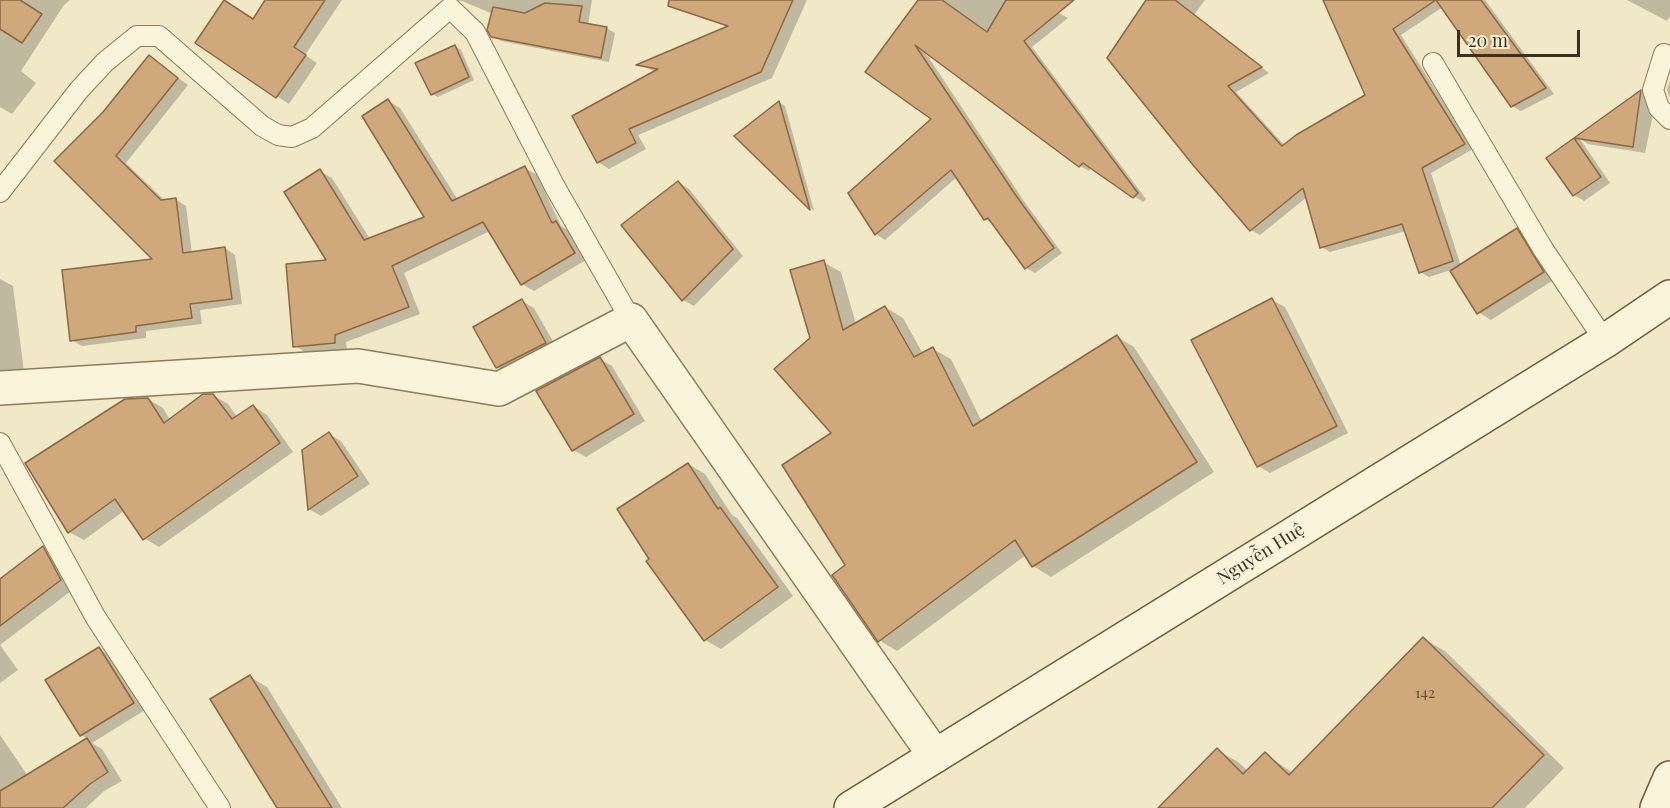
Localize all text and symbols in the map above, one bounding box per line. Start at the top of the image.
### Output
scale bar [1460,18,1583,56]
text: 20 m [1468,28,1508,52]
street label: Nguyễn Huệ [1213,519,1309,589]
house number: 142 [1415,684,1435,702]

